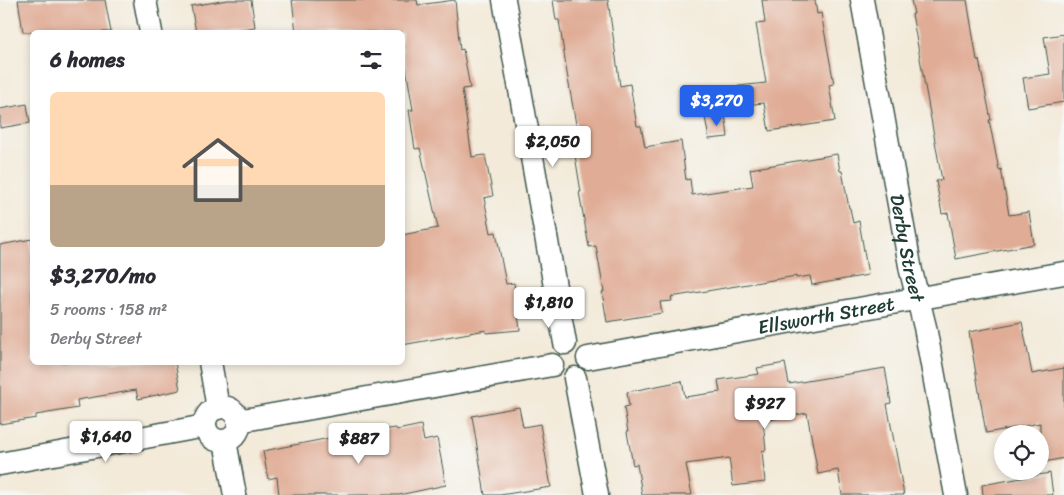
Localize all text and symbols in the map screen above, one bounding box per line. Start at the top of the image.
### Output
text: 6 homes [50,41,125,79]
icon: filters [357,46,385,74]
pin: $3,270 [676,84,758,127]
text: $3,270 [691,86,743,115]
icon: home [173,125,263,215]
pin: $2,050 [512,126,594,168]
text: $2,050 [526,127,580,156]
street label: Derby Street [880,191,934,307]
text: $3,270/mo [50,257,156,295]
pin: $1,810 [508,286,590,329]
street label: Ellsworth Street [755,287,897,344]
text: $1,810 [525,288,573,317]
text: 5 rooms · 158 m² [50,295,167,324]
text: Derby Street [50,324,142,353]
pin: $927 [735,388,795,430]
text: $927 [746,389,784,418]
pin: $1,640 [65,420,147,463]
text: $1,640 [80,422,132,451]
pin: $887 [329,422,389,465]
text: $887 [339,424,379,453]
map controls [994,425,1049,480]
button: locate [994,425,1049,480]

